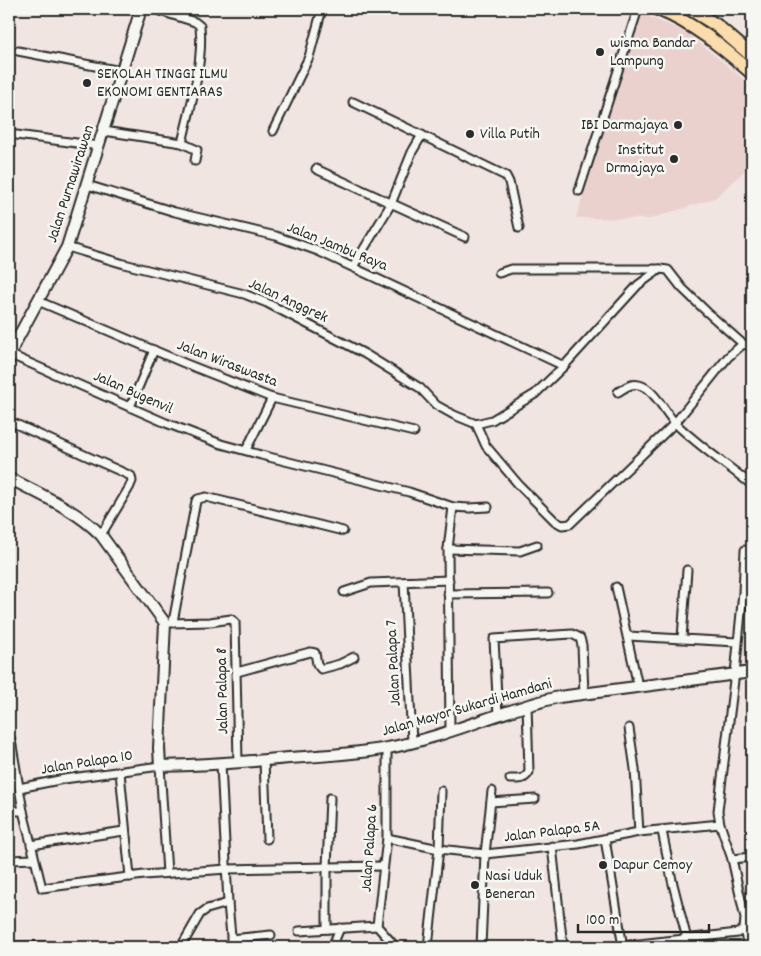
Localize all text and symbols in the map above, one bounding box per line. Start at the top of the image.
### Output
place label: wisma Bandar Lampung [610,32,696,73]
marker: wisma Bandar Lampung [594,46,606,58]
place label: SEKOLAH TINGGI ILMU EKONOMI GENTIARAS [97,63,228,104]
marker: SEKOLAH TINGGI ILMU EKONOMI GENTIARAS [81,77,93,89]
place label: IBI Darmajaya [581,114,668,137]
marker: IBI Darmajaya [672,119,684,131]
street label: Jalan Purnawirawan [41,122,101,246]
place label: Villa Putih [480,123,540,146]
marker: Villa Putih [464,128,476,140]
place label: Institut Drmajaya [606,139,664,180]
marker: Institut Drmajaya [668,153,680,165]
street label: Jalan Jambu Raya [283,216,391,278]
street label: Jalan Anggrek [244,273,332,329]
street label: Jalan Wiraswasta [173,334,281,394]
street label: Jalan Bugenvil [89,365,177,421]
street label: Jalan Palapa 7 [380,619,408,707]
street label: Jalan Palapa 8 [211,647,235,735]
street label: Jalan Mayor Sukardi Hamdani [379,673,555,743]
street label: Jalan Palapa 10 [39,744,135,782]
street label: Jalan Palapa 6 [355,803,385,893]
street label: Jalan Palapa 5A [503,815,602,849]
place label: Dapur Cemoy [613,854,693,877]
marker: Dapur Cemoy [597,859,609,871]
place label: Nasi Uduk Beneran [485,865,542,906]
marker: Nasi Uduk Beneran [469,879,481,891]
scale bar [578,901,710,933]
text: 100 m [586,910,619,932]

